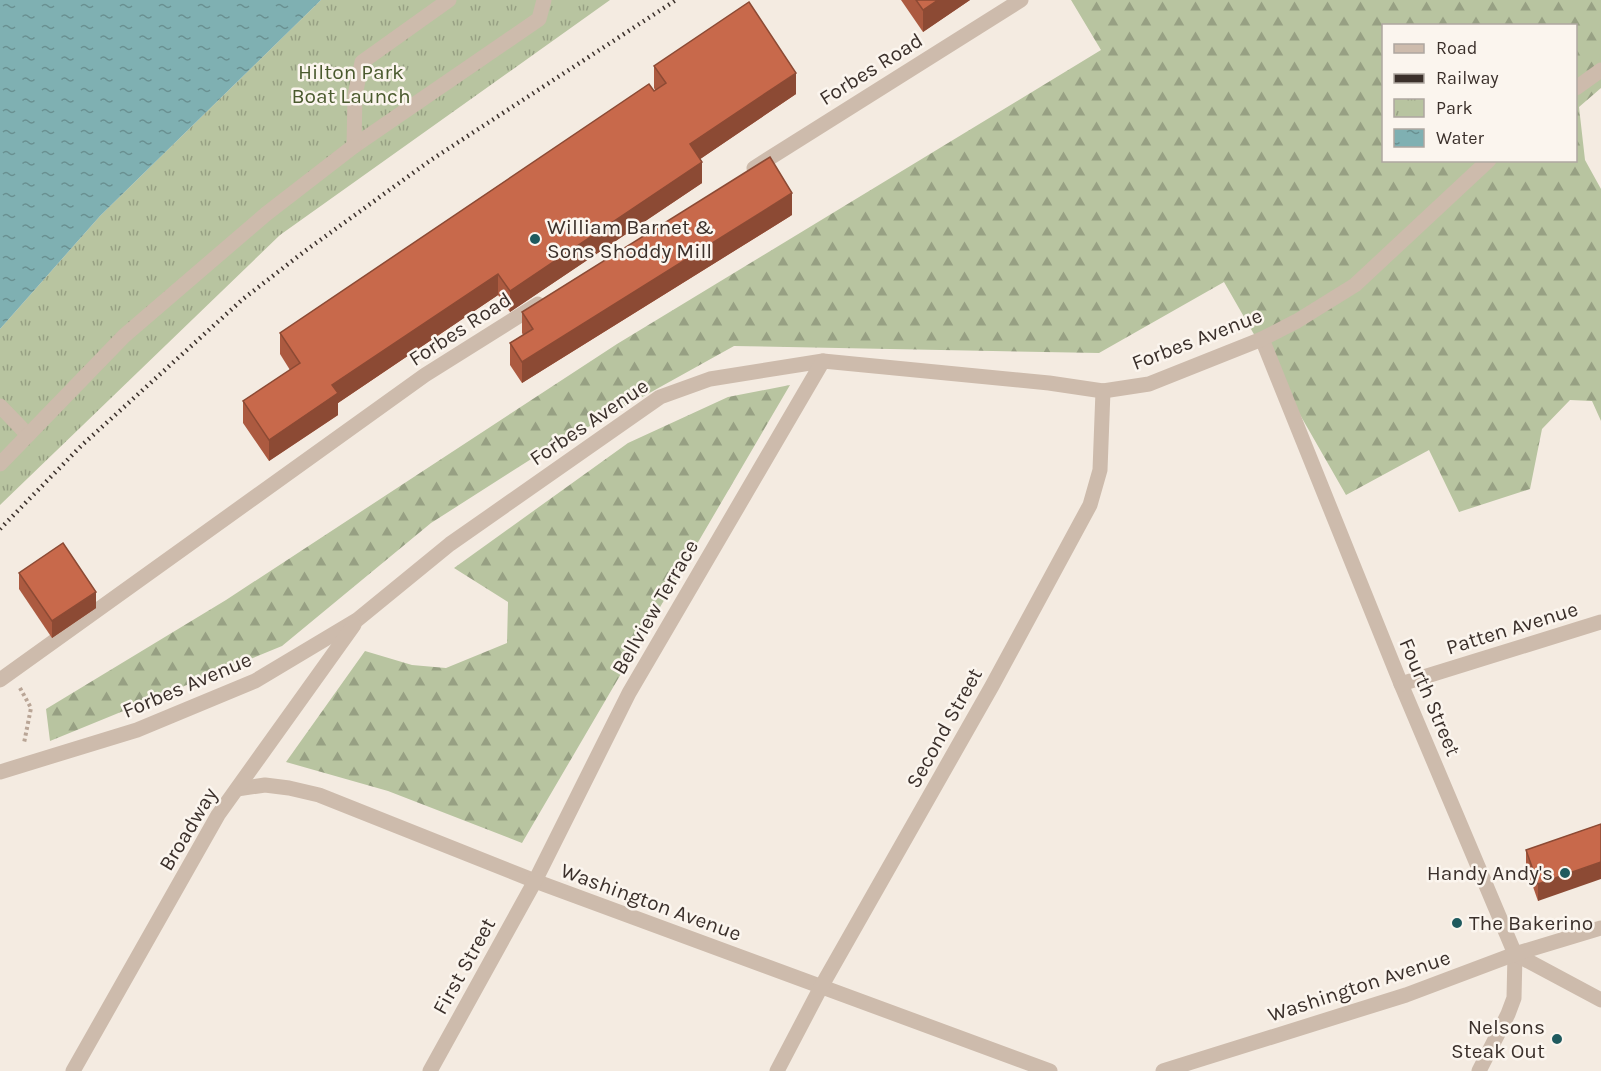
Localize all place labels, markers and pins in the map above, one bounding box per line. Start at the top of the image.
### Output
place label: William Barnet & Sons Shoddy Mill [547,215,714,263]
marker: William Barnet & Sons Shoddy Mill [528,232,542,246]
place label: Handy Andy's [1427,861,1553,885]
marker: Handy Andy's [1558,866,1572,880]
place label: The Bakerino [1469,911,1593,935]
marker: The Bakerino [1450,916,1464,930]
place label: Nelsons Steak Out [1451,1015,1545,1063]
marker: Nelsons Steak Out [1550,1032,1564,1046]

